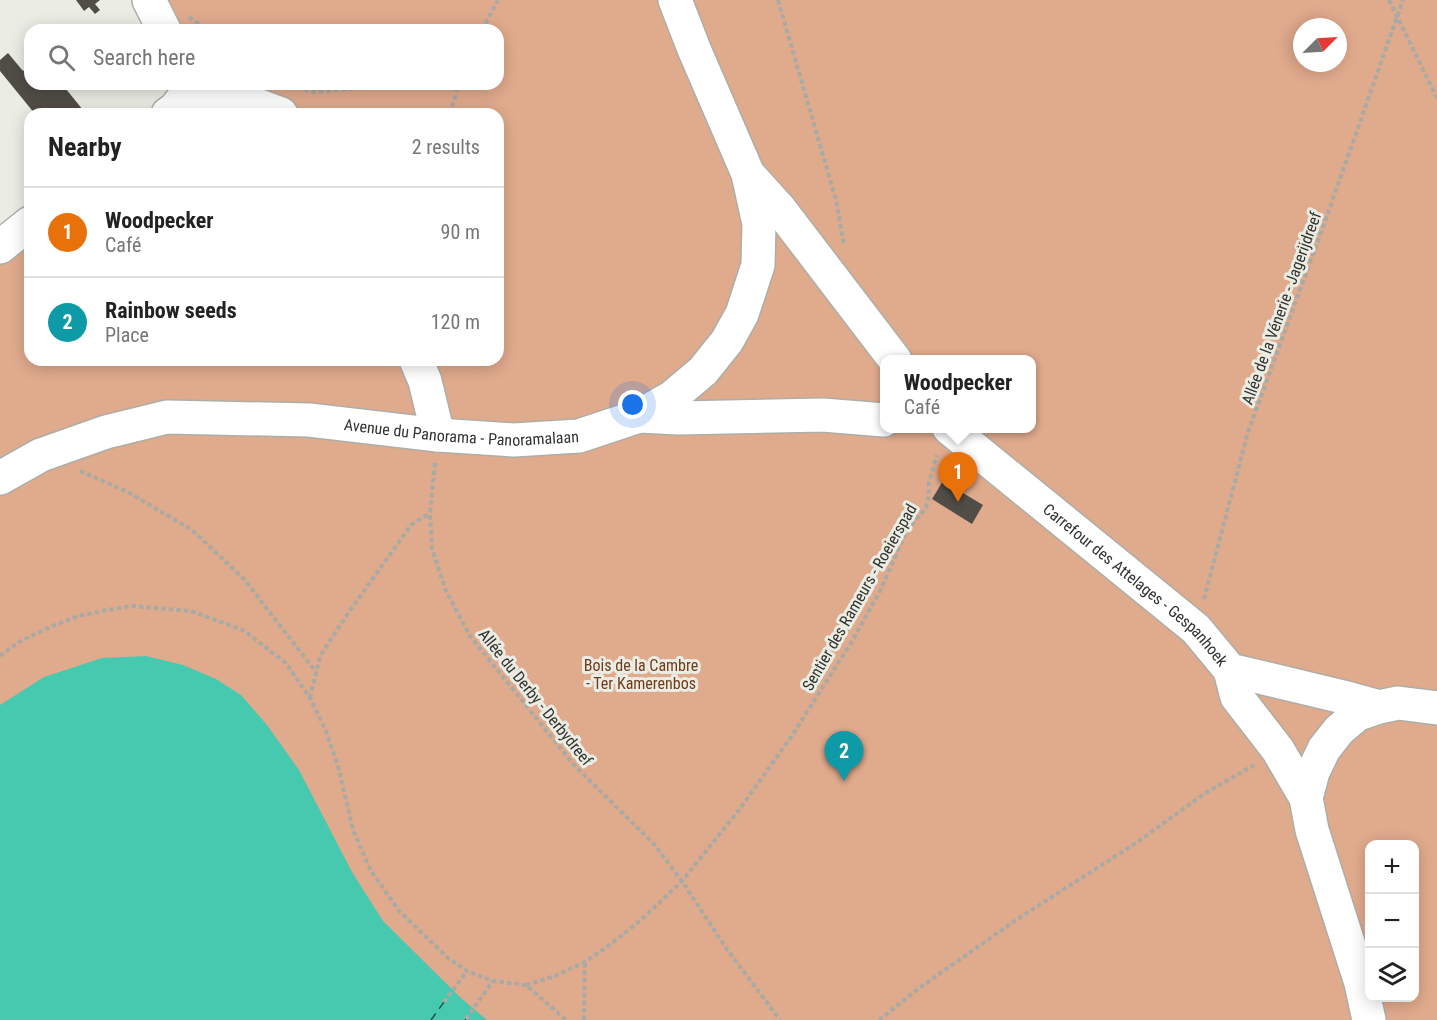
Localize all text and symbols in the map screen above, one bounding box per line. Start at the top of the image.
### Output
north arrow [1293,18,1347,72]
search box [24,24,504,90]
icon: search [45,41,78,74]
text: Search here [93,45,195,70]
text: Nearby [48,132,122,162]
text: 2 results [412,135,480,159]
text: Woodpecker [105,208,214,233]
street label: Allée de la Vénerie - Jagerijdreef [1238,209,1325,407]
text: 1 [62,220,73,244]
text: 90 m [441,220,480,244]
text: Café [105,233,141,257]
text: Rainbow seeds [105,298,237,323]
text: 2 [62,310,73,334]
text: 120 m [431,310,480,334]
text: Place [105,323,149,347]
popup [880,355,1036,433]
text: Woodpecker [904,370,1012,395]
your location [618,390,647,419]
text: Café [904,395,940,419]
street label: Avenue du Panorama - Panoramalaan [343,415,579,450]
pin: 1 [938,452,978,502]
street label: Carrefour des Attelages - Gespanhoek [1039,500,1232,671]
street label: Sentier des Rameurs - Roeierspad [798,501,921,694]
street label: Allée du Derby - Derbydreef [475,625,597,770]
park label: Bois de la Cambre - Ter Kamerenbos [584,656,698,693]
pin: 2 [824,732,864,781]
map controls [1365,840,1419,1002]
button: + [1365,840,1419,894]
button: − [1365,894,1419,948]
button: layers [1365,948,1419,1002]

